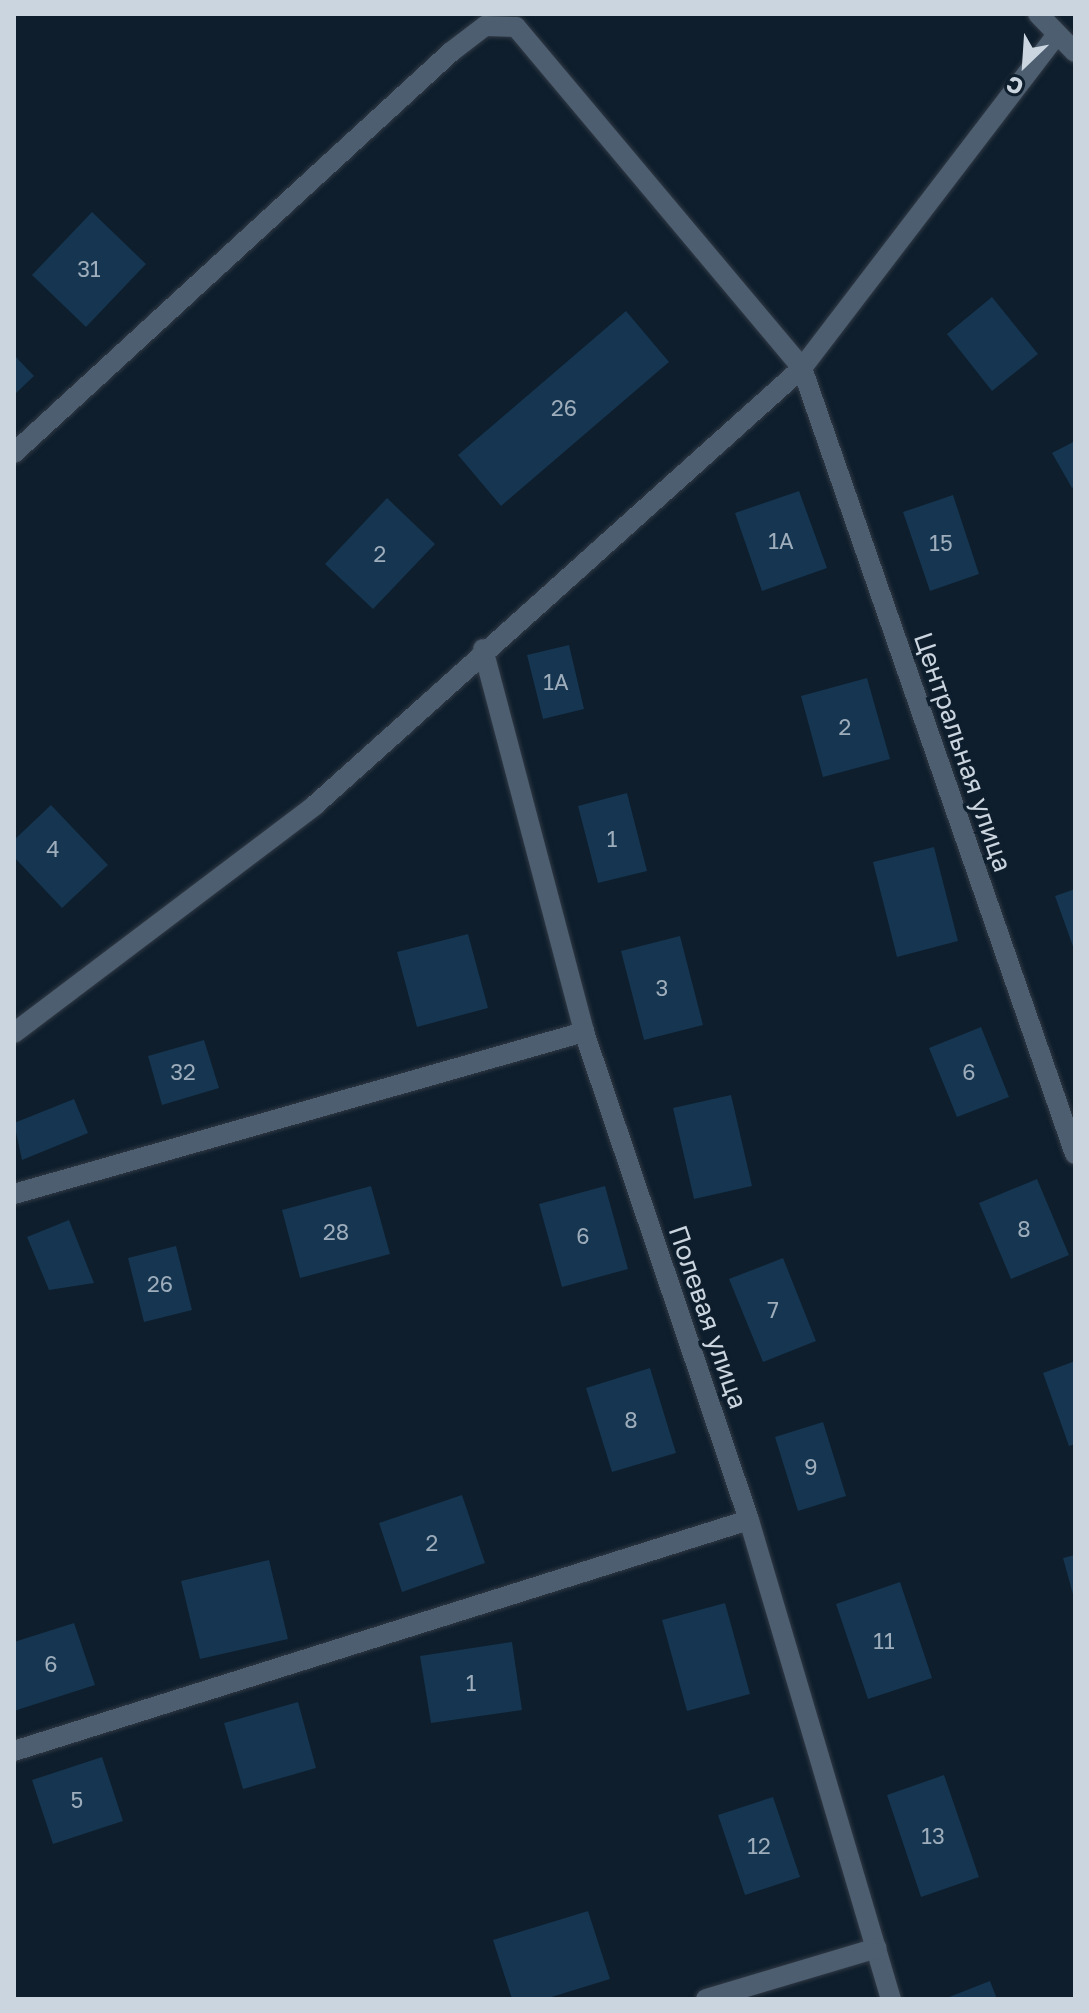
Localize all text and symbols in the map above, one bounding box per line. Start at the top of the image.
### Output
north arrow [985,24,1065,104]
text: С [1002,71,1027,102]
house number: 31 [77,256,101,282]
house number: 26 [551,395,577,421]
house number: 1А [768,528,794,554]
house number: 15 [929,530,953,556]
house number: 2 [374,541,386,567]
street label: Центральная улица [907,628,1019,876]
house number: 1А [543,669,569,695]
house number: 2 [839,714,851,740]
house number: 1 [607,826,617,852]
house number: 4 [46,836,60,862]
house number: 3 [656,975,668,1001]
house number: 32 [170,1059,196,1085]
house number: 6 [962,1059,976,1085]
house number: 8 [1017,1216,1031,1242]
house number: 28 [323,1219,349,1245]
street label: Полевая улица [662,1221,754,1413]
house number: 6 [576,1223,590,1249]
house number: 26 [147,1271,173,1297]
house number: 7 [767,1297,779,1323]
house number: 8 [624,1407,638,1433]
house number: 9 [804,1454,818,1480]
house number: 2 [426,1530,438,1556]
house number: 11 [873,1628,895,1654]
house number: 6 [44,1651,58,1677]
house number: 1 [466,1670,476,1696]
house number: 5 [71,1787,83,1813]
house number: 13 [921,1823,945,1849]
house number: 12 [747,1833,771,1859]

